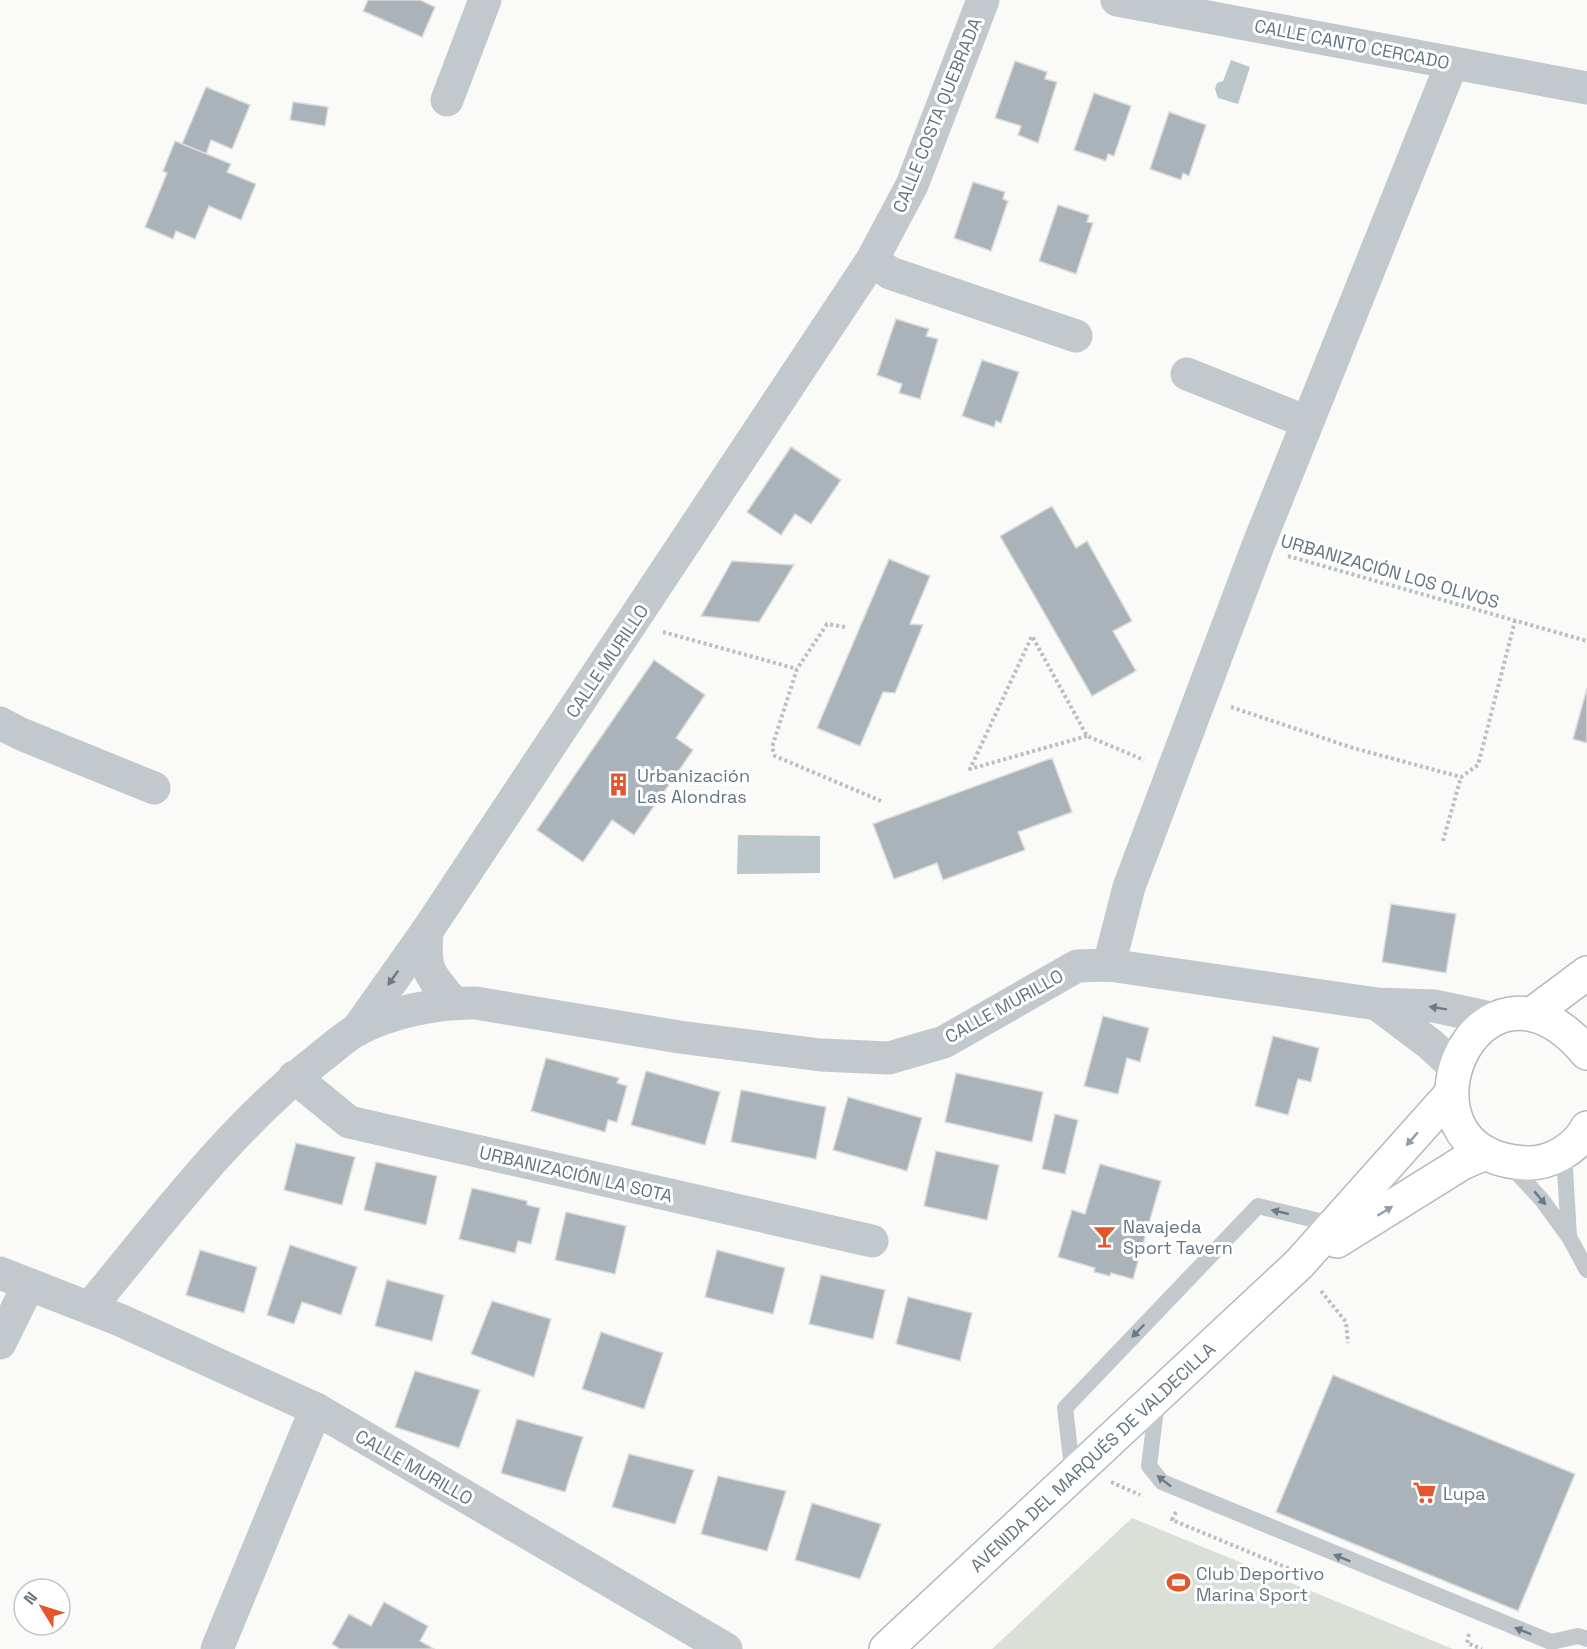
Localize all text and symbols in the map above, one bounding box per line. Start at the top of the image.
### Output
street label: CALLE COSTA QUEBRADA [887,14,987,216]
street label: CALLE CANTO CERCADO [1252,14,1452,74]
street label: URBANIZACIÓN LOS OLIVOS [1278,529,1502,613]
street label: CALLE MURILLO [561,600,653,722]
place label: Urbanización Las Alondras [637,764,750,808]
building icon: Urbanización Las Alondras [606,772,632,798]
street label: CALLE MURILLO [941,964,1067,1048]
one-way arrow [388,970,399,986]
one-way arrow [1428,1003,1447,1012]
one-way arrow [1406,1131,1419,1146]
street label: URBANIZACIÓN LA SOTA [477,1141,675,1207]
one-way arrow [1533,1190,1546,1205]
one-way arrow [1377,1205,1393,1216]
one-way arrow [1270,1206,1289,1216]
place label: Navajeda Sport Tavern [1123,1215,1233,1259]
bar icon: Navajeda Sport Tavern [1092,1223,1118,1249]
one-way arrow [1132,1324,1146,1338]
street label: AVENIDA DEL MARQUÉS DE VALDECILLA [965,1337,1220,1577]
street label: CALLE MURILLO [351,1424,477,1510]
one-way arrow [1156,1474,1172,1487]
supermarket icon: Lupa [1412,1480,1438,1506]
place label: Lupa [1443,1482,1486,1505]
one-way arrow [1333,1552,1351,1562]
place label: Club Deportivo Marina Sport [1196,1562,1324,1606]
sports icon: Club Deportivo Marina Sport [1165,1570,1191,1596]
north arrow [12,1577,72,1637]
text: N [19,1587,42,1609]
one-way arrow [1513,1626,1531,1636]

